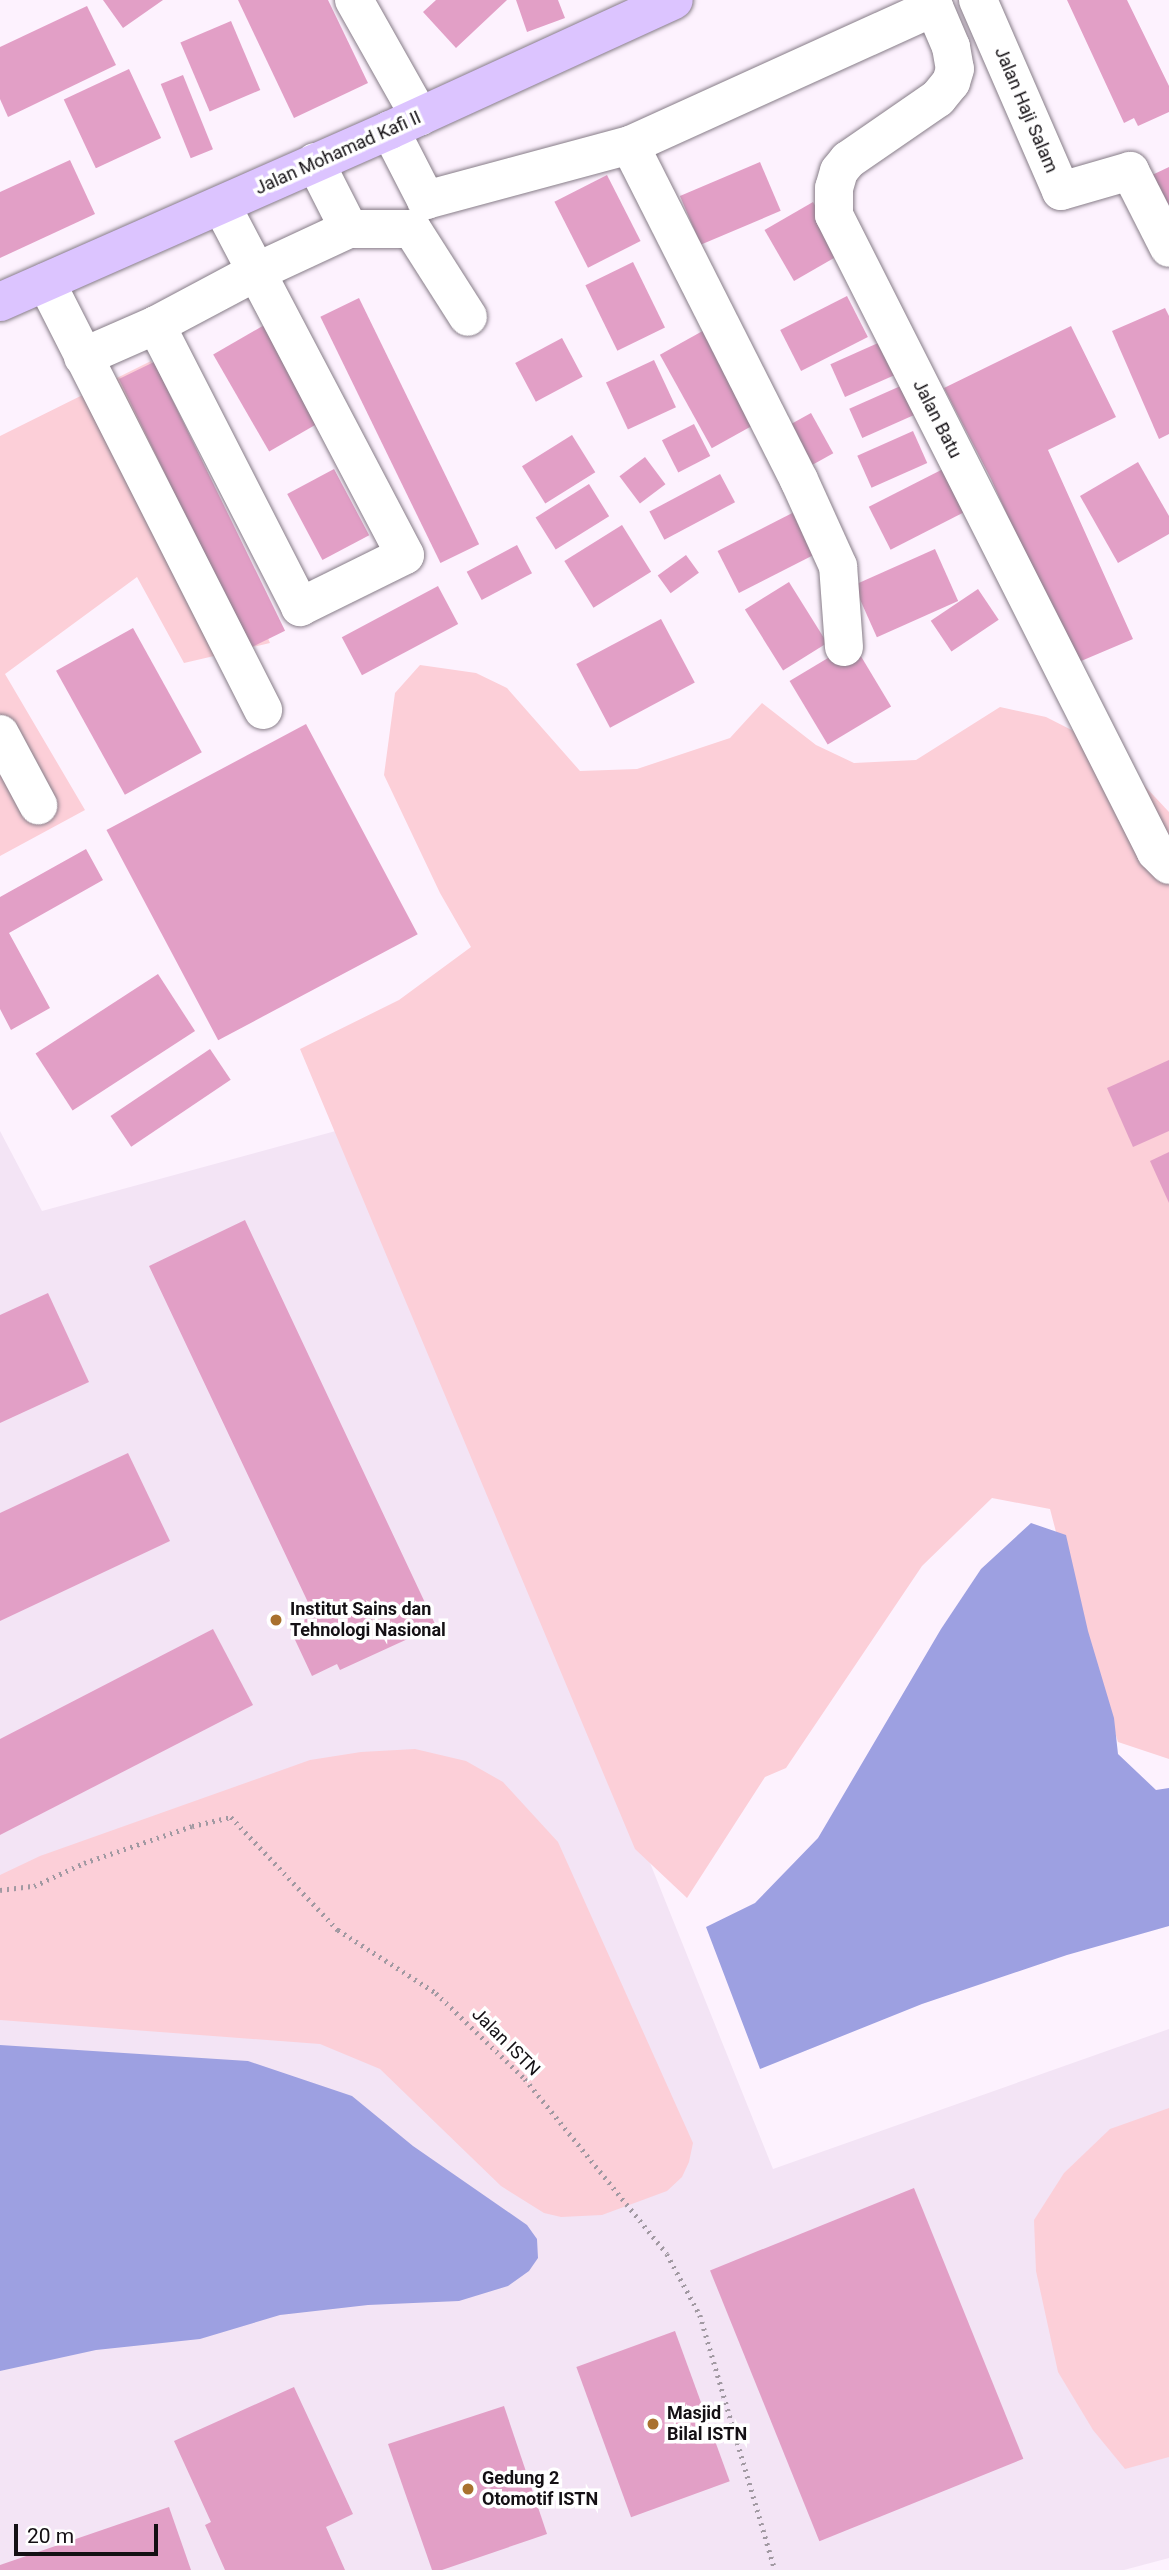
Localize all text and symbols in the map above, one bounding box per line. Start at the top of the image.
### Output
street label: Jalan Haji Salam [990,44,1062,176]
street label: Jalan Mohamad Kafi II [252,107,424,199]
street label: Jalan Batu [908,376,966,462]
place label: Institut Sains dan Tehnologi Nasional [290,1599,446,1642]
marker: Institut Sains dan Tehnologi Nasional [268,1612,284,1628]
street label: Jalan ISTN [467,2003,545,2081]
place label: Masjid Bilal ISTN [667,2403,747,2446]
marker: Masjid Bilal ISTN [645,2416,661,2432]
place label: Gedung 2 Otomotif ISTN [482,2468,598,2510]
marker: Gedung 2 Otomotif ISTN [460,2481,476,2497]
scale bar [18,2510,161,2554]
text: 20 m [27,2524,74,2548]

